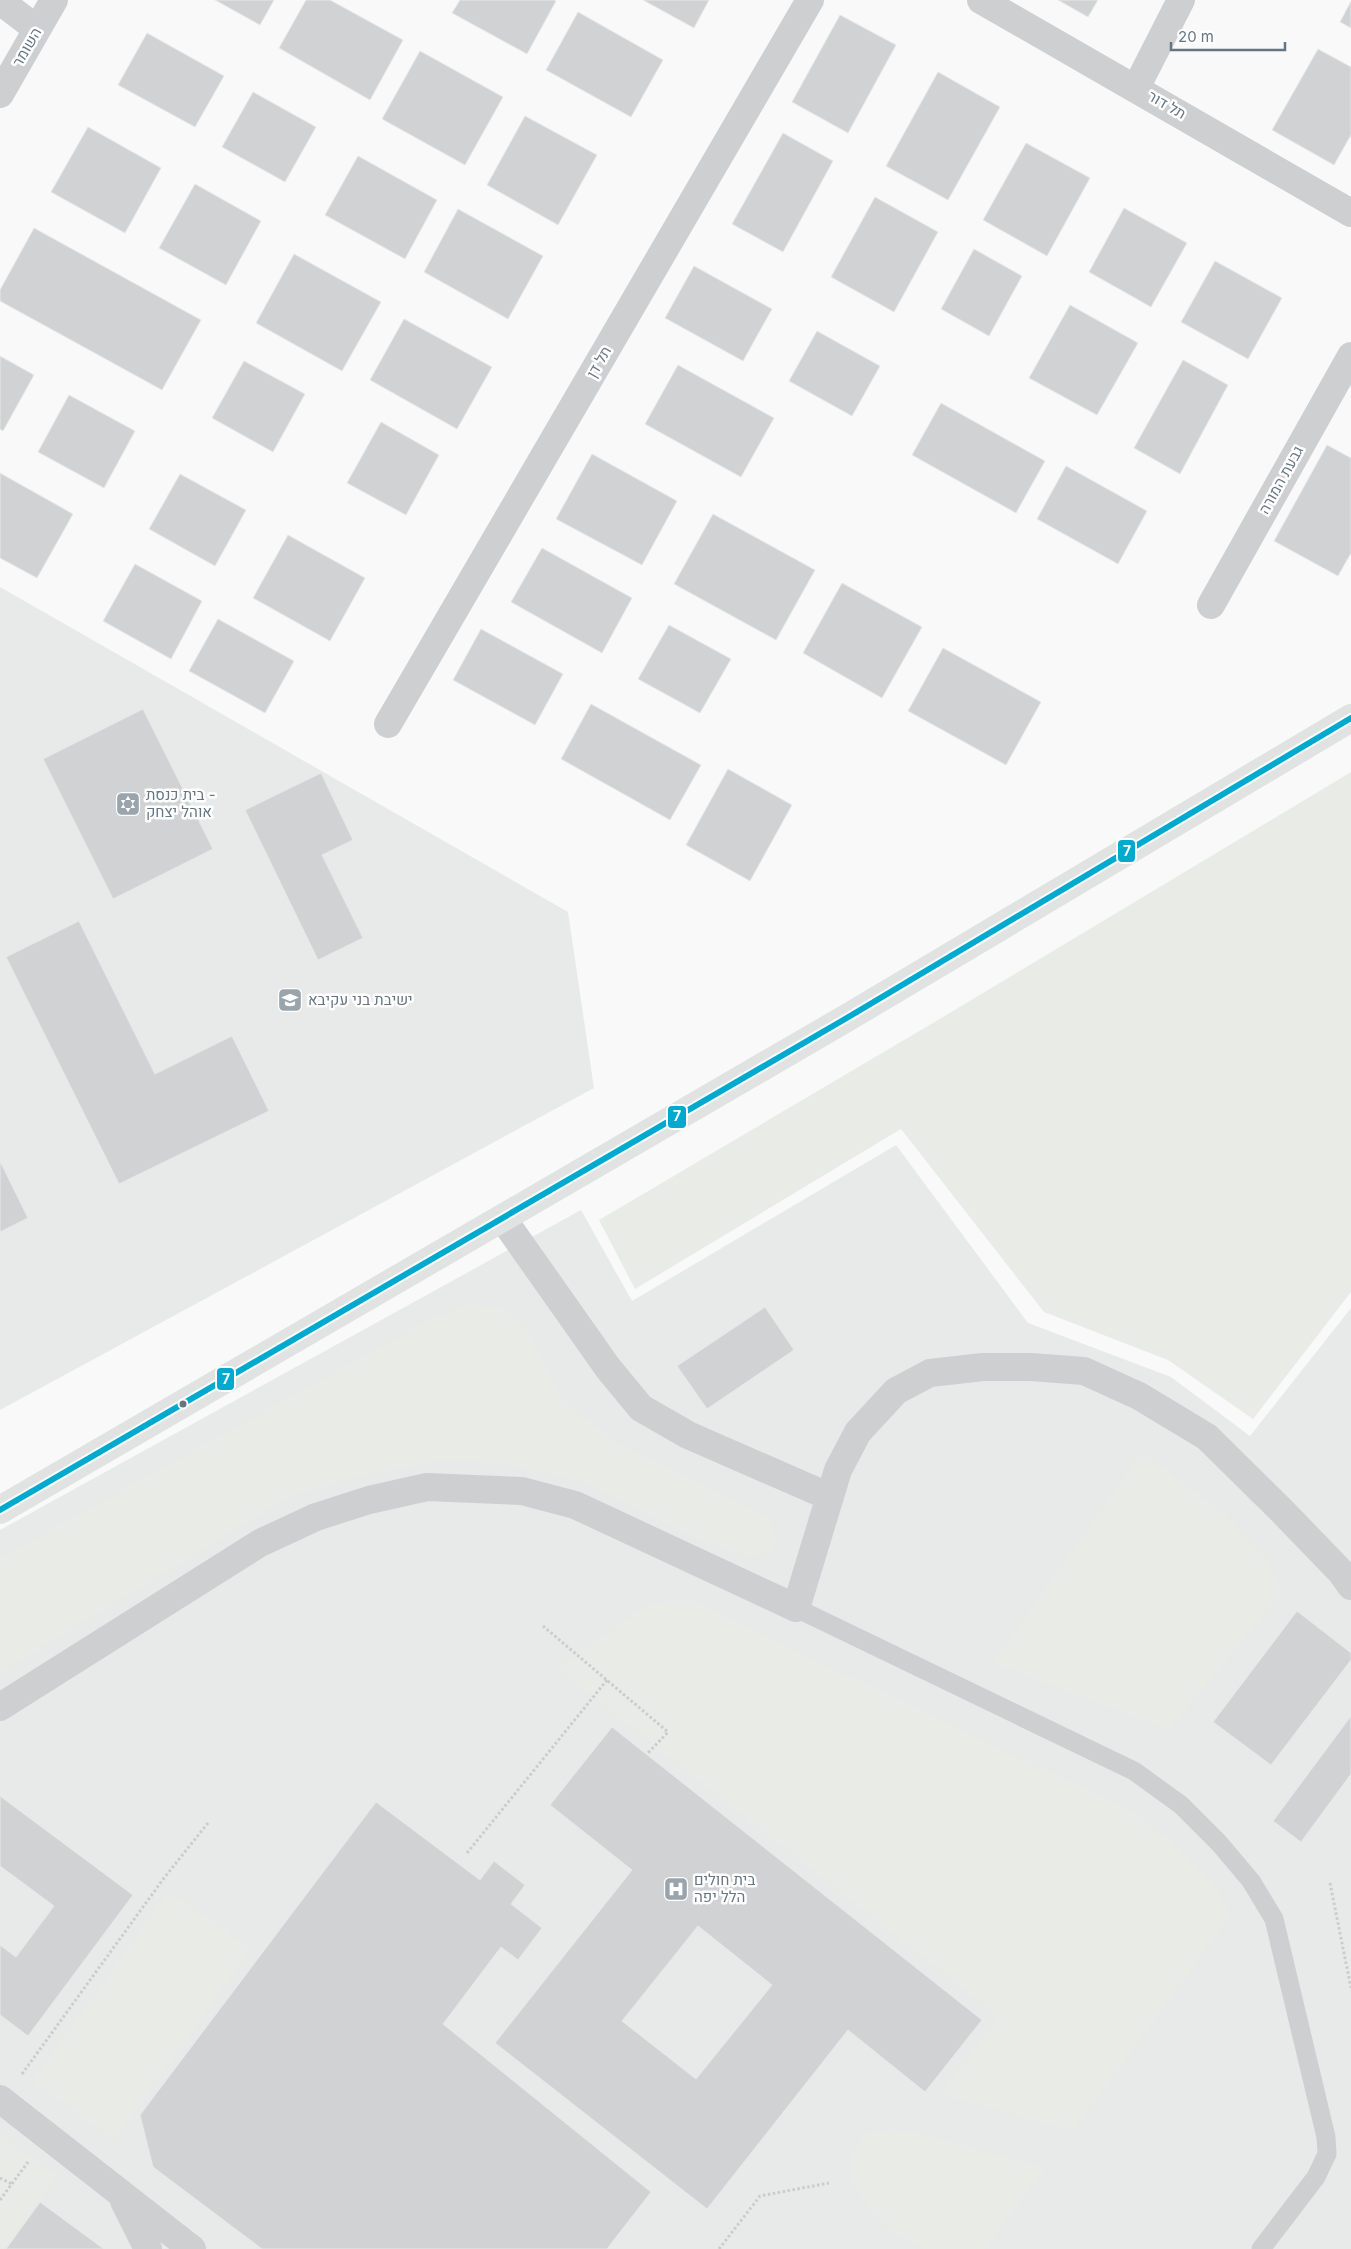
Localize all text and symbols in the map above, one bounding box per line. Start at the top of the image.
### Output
scale bar [1171,20,1285,52]
street label: השומר [8,24,45,70]
text: 20 m [1178,27,1214,46]
street label: תל דור [1145,86,1190,123]
street label: תל דן [582,343,615,381]
street label: גבעת המורה [1254,442,1307,517]
place label: בית כנסת - אוהל יצחק [146,785,216,821]
synagogue icon: בית כנסת - אוהל יצחק [115,791,141,817]
line badge: 7 [1117,839,1136,863]
text: 7 [1123,842,1131,859]
school or university icon: ישיבת בני עקיבא [277,987,303,1013]
place label: ישיבת בני עקיבא [308,990,413,1009]
line badge: 7 [667,1105,687,1129]
text: 7 [673,1107,681,1124]
line badge: 7 [216,1367,235,1391]
text: 7 [222,1370,230,1387]
unlabelled marker [178,1399,188,1409]
place label: בית חולים הלל יפה [694,1870,755,1906]
hospital icon: בית חולים הלל יפה [663,1876,689,1902]

